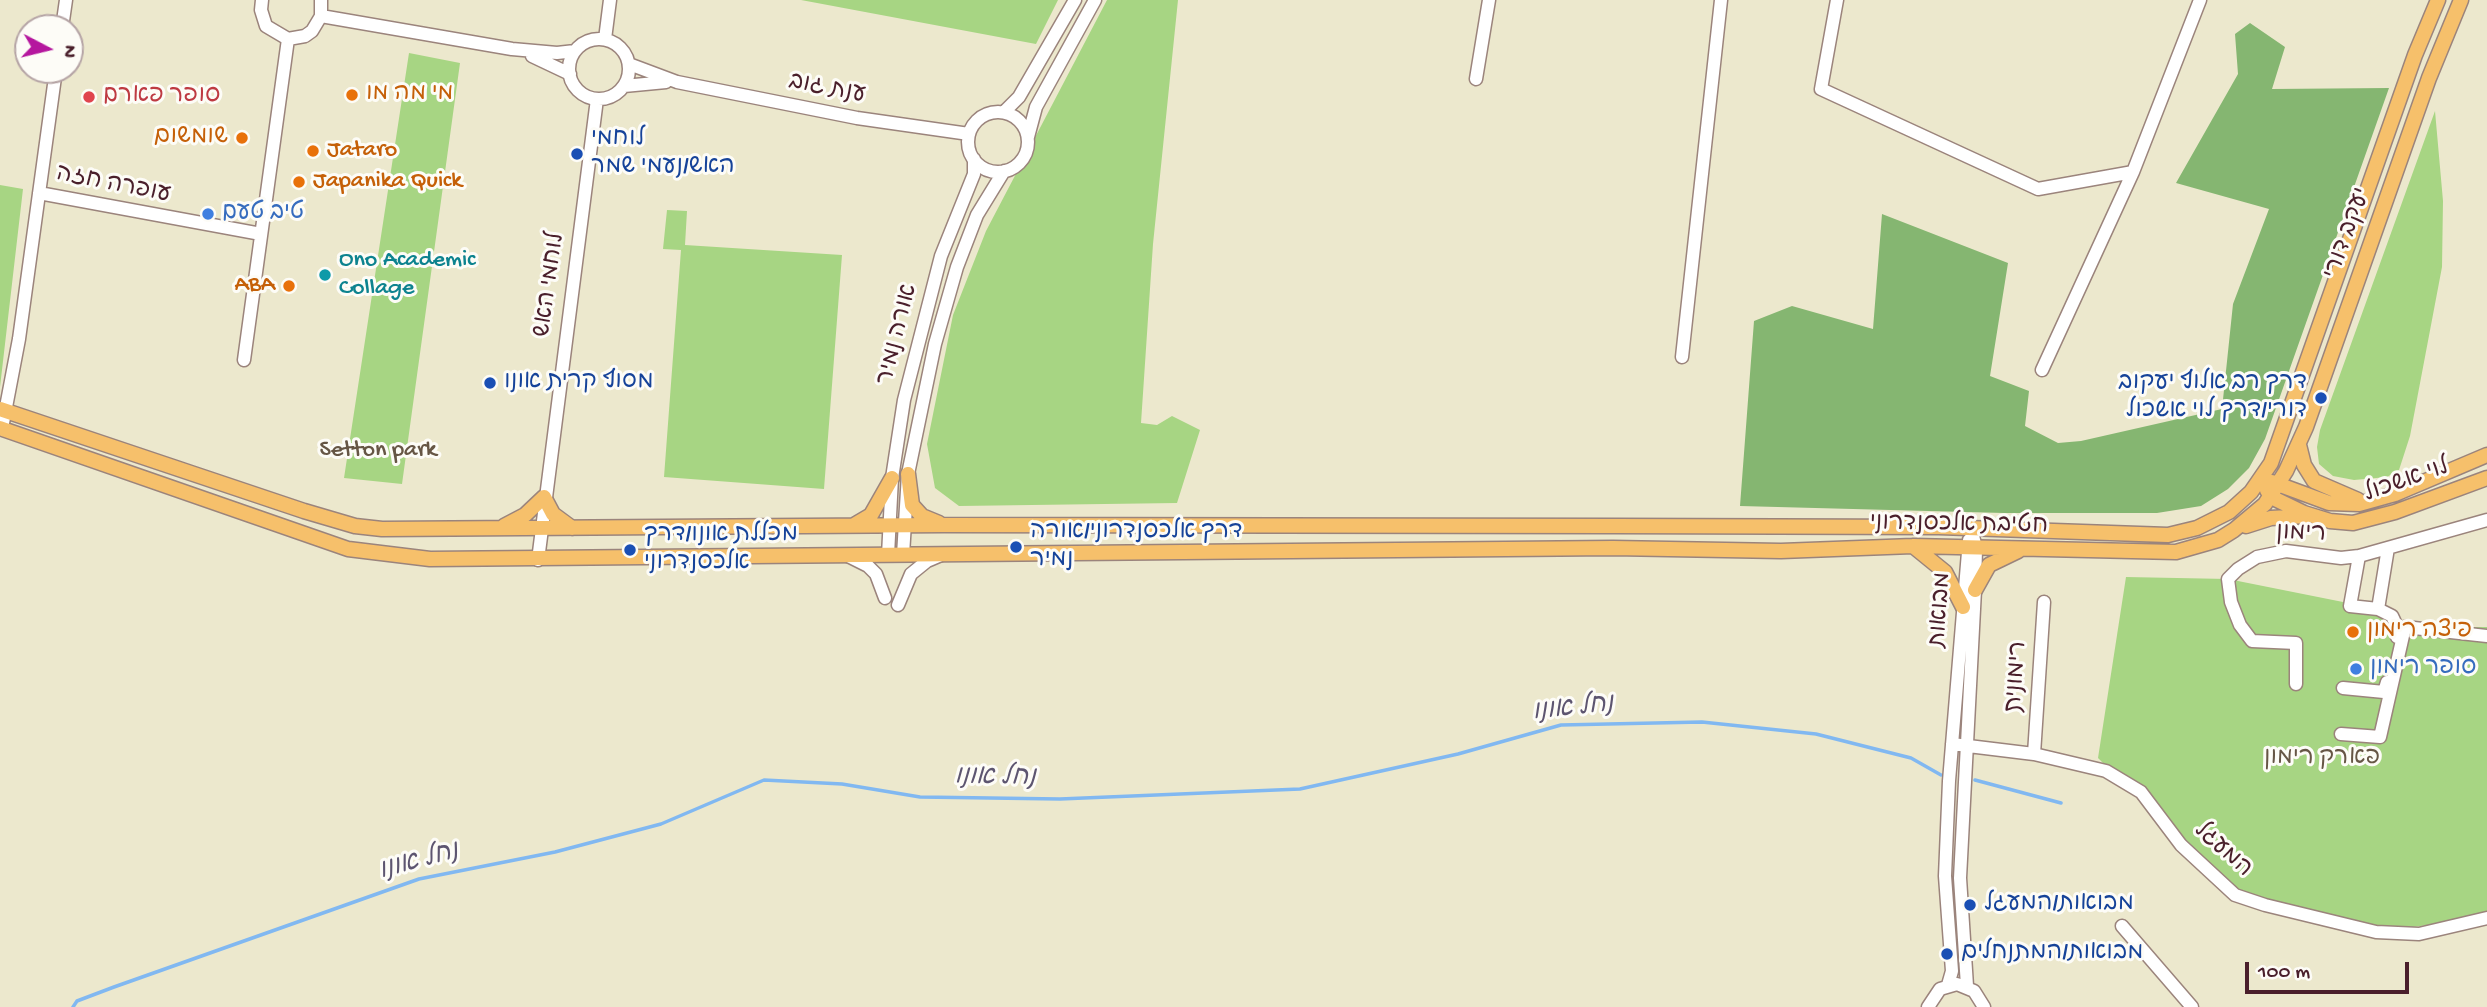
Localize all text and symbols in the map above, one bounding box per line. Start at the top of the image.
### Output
north arrow [14,14,84,84]
text: N [56,44,81,59]
street label: ענת גוב [786,68,868,112]
place label: מי מה מו [366,81,453,109]
place label: סופר פארם [103,83,220,111]
marker: מי מה מו [344,87,360,103]
marker: סופר פארם [81,89,97,105]
place label: שומשום [154,124,228,152]
place label: לוחמי האש/נעמי שמר [591,126,735,182]
marker: שומשום [234,130,250,146]
place label: Jataro [327,137,397,165]
marker: Jataro [305,143,321,159]
marker: לוחמי האש/נעמי שמר [569,146,585,162]
street label: עופרה חזה [53,161,173,211]
place label: Japanika Quick [313,168,462,196]
marker: Japanika Quick [291,174,307,190]
street label: יעקב דורי [2319,184,2379,284]
place label: טיב טעם [222,200,304,228]
marker: טיב טעם [200,206,216,222]
street label: לוחמי האש [529,231,573,339]
place label: Ono Academic Collage [339,247,475,303]
marker: Ono Academic Collage [317,267,333,283]
place label: ABA [234,272,275,300]
marker: ABA [281,278,297,294]
street label: אורה נמיר [873,281,925,389]
place label: מסוף קרית אונו [504,369,654,397]
place label: דרך רב אלוף יעקוב דורי/דרך לוי אשכול [2118,370,2307,426]
marker: מסוף קרית אונו [482,375,498,391]
marker: דרך רב אלוף יעקוב דורי/דרך לוי אשכול [2313,390,2329,406]
park label: Setton park [320,437,436,465]
street label: לוי אשכול [2361,454,2453,510]
street label: חטיבת אלכסנדרוני [1870,510,2048,542]
place label: דרך אלכסנדרוני/אורה נמיר [1030,519,1243,575]
street label: רימון [2276,520,2326,550]
place label: מכללת אונו/דרך אלכסנדרוני [644,522,798,578]
marker: דרך אלכסנדרוני/אורה נמיר [1008,539,1024,555]
marker: מכללת אונו/דרך אלכסנדרוני [622,542,638,558]
street label: מבואות [1925,571,1959,649]
place label: פיצה רימון [2367,618,2472,646]
marker: פיצה רימון [2345,624,2361,640]
street label: רימונית [2001,640,2035,714]
place label: סופר רימון [2370,655,2476,683]
marker: סופר רימון [2348,661,2364,677]
water label: נחל אונו [1531,690,1615,730]
park label: פארק רימון [2264,745,2380,773]
water label: נחל אונו [954,763,1036,795]
street label: המעגל [2187,817,2257,885]
water label: נחל אונו [376,837,462,889]
place label: מבואות/המעגל [1984,891,2134,919]
marker: מבואות/המעגל [1962,897,1978,913]
place label: מבואות/המתנחלים [1961,940,2143,968]
marker: מבואות/המתנחלים [1939,946,1955,962]
scale bar [2249,948,2414,992]
text: 100 m [2258,961,2310,986]

